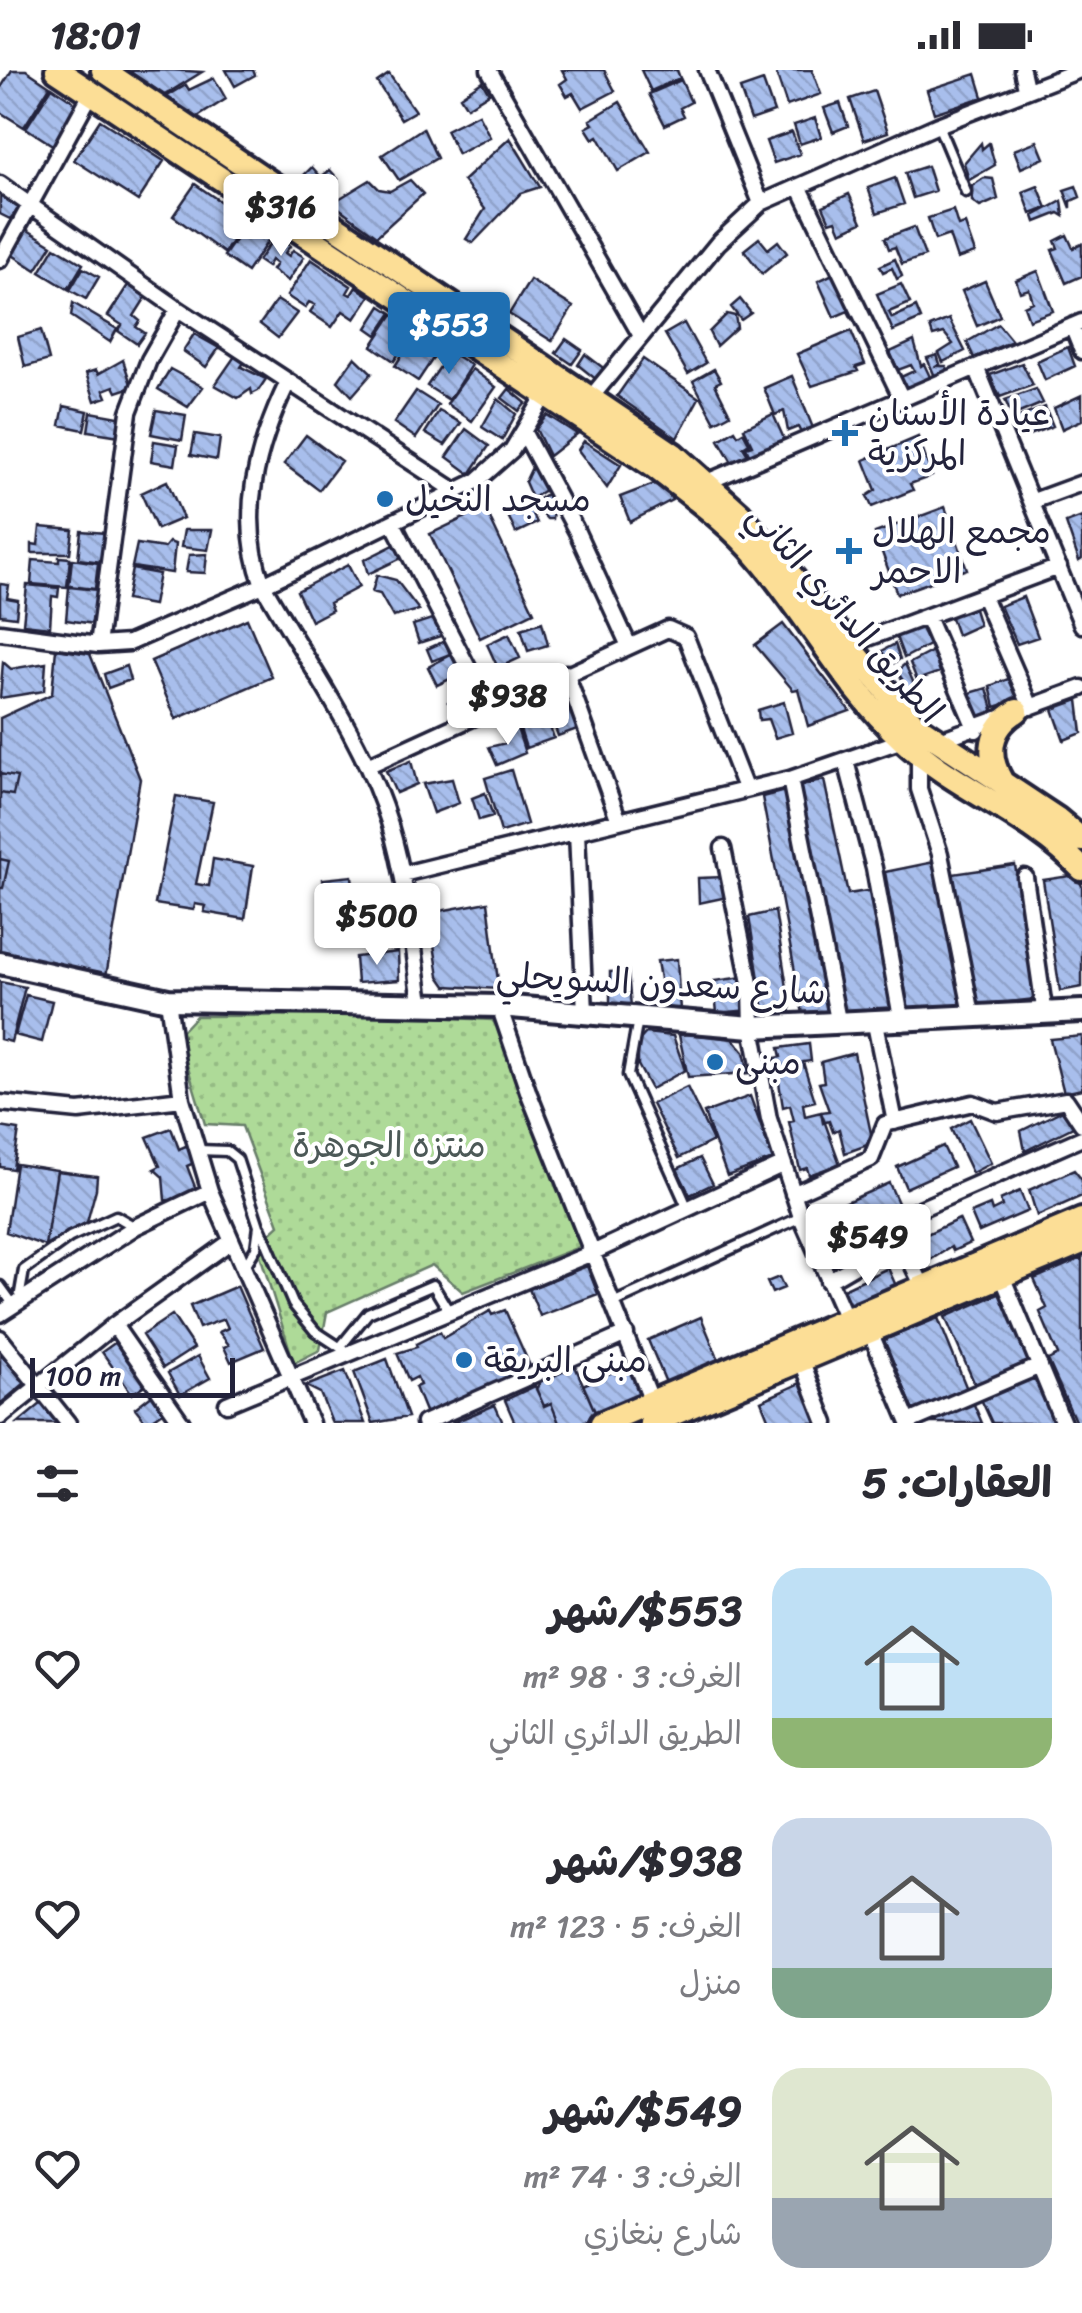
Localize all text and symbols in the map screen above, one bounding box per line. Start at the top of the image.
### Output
text: 18:01 [50,2,141,69]
pin: $316 [222,174,340,259]
text: $316 [245,178,317,235]
pin: $553 [390,292,508,377]
text: $553 [410,296,488,353]
place label: عيادة الأسنان المركزية [868,382,1050,484]
marker: عيادة الأسنان المركزية [832,420,858,446]
place label: مسجد النخيل [405,468,591,530]
marker: مسجد النخيل [374,488,396,510]
street label: الطريق الدائري الثاني [732,488,960,738]
place label: مجمع الهلال الاحمر [869,500,1051,602]
marker: مجمع الهلال الاحمر [836,538,862,564]
pin: $938 [449,663,567,748]
text: $938 [469,667,547,724]
pin: $500 [318,883,436,968]
text: $500 [336,887,418,944]
street label: شارع سعدون السويحلي [495,943,827,1023]
place label: مبنى [735,1031,801,1093]
marker: مبنى [704,1051,726,1073]
park label: منتزه الجوهرة [292,1114,486,1176]
pin: $549 [809,1204,927,1289]
text: $549 [828,1208,908,1265]
place label: مبنى البريقة [484,1329,647,1391]
marker: مبنى البريقة [453,1349,475,1371]
text: 100 m [45,1351,121,1400]
scale bar [30,1353,235,1398]
text: العقارات: 5 [862,1446,1052,1520]
icon: filters [30,1456,85,1511]
text: $553/شهر [549,1574,742,1648]
icon: home [852,1608,972,1728]
icon: heart [30,1641,85,1696]
text: الغرف: 3 · 98 m² [523,1648,742,1705]
text: الطريق الدائري الثاني [489,1705,742,1762]
text: $938/شهر [549,1824,742,1898]
icon: home [852,1858,972,1978]
icon: heart [30,1891,85,1946]
text: الغرف: 5 · 123 m² [510,1898,742,1955]
text: منزل [679,1955,742,2012]
text: $549/شهر [545,2074,742,2148]
icon: home [852,2108,972,2228]
icon: heart [30,2141,85,2196]
text: الغرف: 3 · 74 m² [524,2148,742,2205]
text: شارع بنغازي [583,2205,742,2262]

